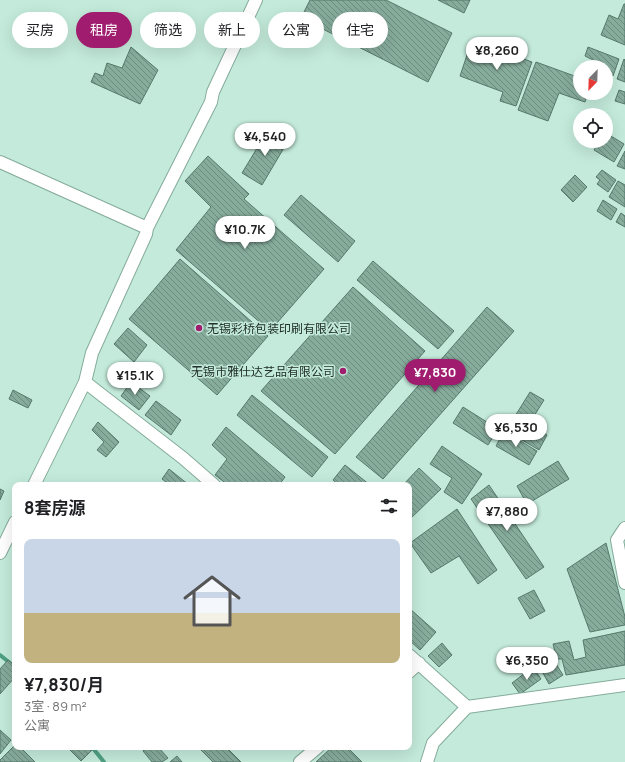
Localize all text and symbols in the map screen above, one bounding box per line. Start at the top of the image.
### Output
chip: 买房 [12,12,68,48]
chip: 租房 [76,12,132,48]
chip: 筛选 [140,12,196,48]
chip: 新上 [204,12,260,48]
chip: 公寓 [268,12,324,48]
chip: 住宅 [332,12,388,48]
pin: ¥8,260 [464,37,530,71]
text: ¥8,260 [475,41,519,59]
north arrow [573,60,613,100]
map controls [573,60,613,148]
button: locate [573,108,613,148]
pin: ¥4,540 [232,123,298,157]
text: ¥4,540 [244,127,286,145]
pin: ¥10.7K [212,216,278,250]
text: ¥10.7K [224,220,266,238]
place label: 无锡彩桥包装印刷有限公司 [207,320,351,337]
marker: 无锡彩桥包装印刷有限公司 [194,323,204,333]
pin: ¥7,830 [402,359,468,393]
pin: ¥15.1K [102,362,168,396]
place label: 无锡市雅仕达艺品有限公司 [191,363,335,380]
text: ¥7,830 [414,363,456,381]
text: ¥15.1K [116,366,154,384]
marker: 无锡市雅仕达艺品有限公司 [338,366,348,376]
pin: ¥6,530 [483,414,549,448]
text: ¥6,530 [494,418,538,436]
icon: filters [378,495,400,517]
text: 8套房源 [24,496,85,519]
pin: ¥7,880 [474,498,540,532]
text: ¥7,880 [485,502,529,520]
icon: home [176,565,248,637]
pin: ¥6,350 [494,647,560,681]
text: ¥6,350 [505,651,549,669]
text: ¥7,830/月 [24,673,104,696]
text: 3室 · 89 m² [24,697,87,715]
text: 公寓 [24,716,50,734]

